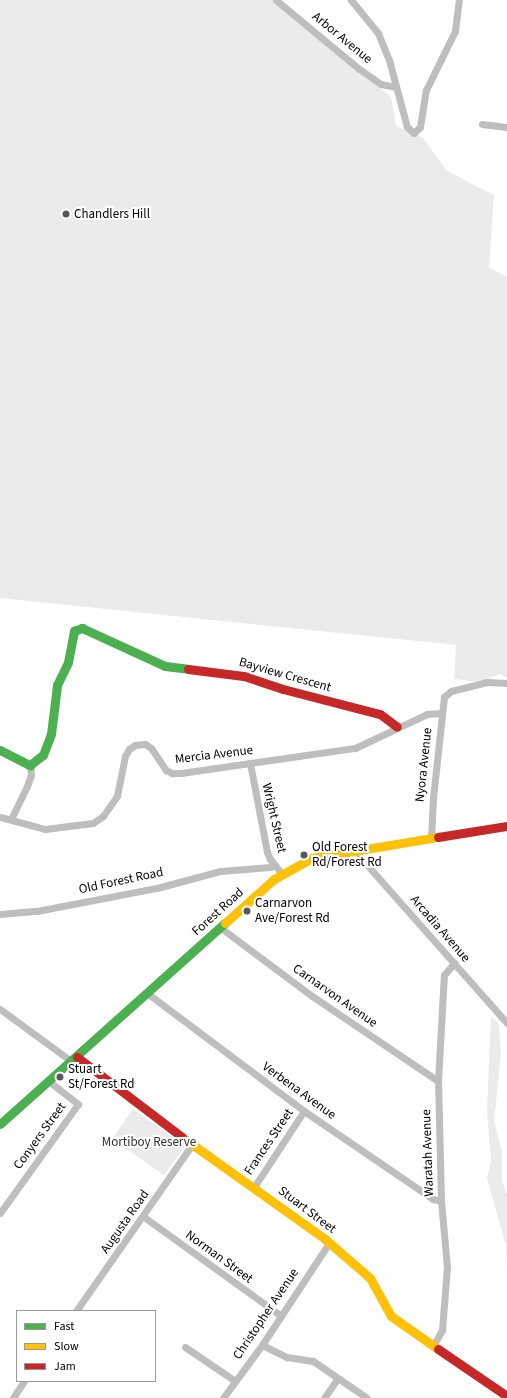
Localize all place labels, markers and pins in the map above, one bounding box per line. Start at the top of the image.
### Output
place label: Chandlers Hill [74,206,150,222]
marker: Chandlers Hill [61,209,71,219]
place label: Old Forest Rd/Forest Rd [312,840,382,871]
marker: Old Forest Rd/Forest Rd [299,850,309,860]
place label: Carnarvon Ave/Forest Rd [255,896,330,927]
marker: Carnarvon Ave/Forest Rd [242,906,252,916]
place label: Stuart St/Forest Rd [68,1062,134,1093]
marker: Stuart St/Forest Rd [55,1072,65,1082]

